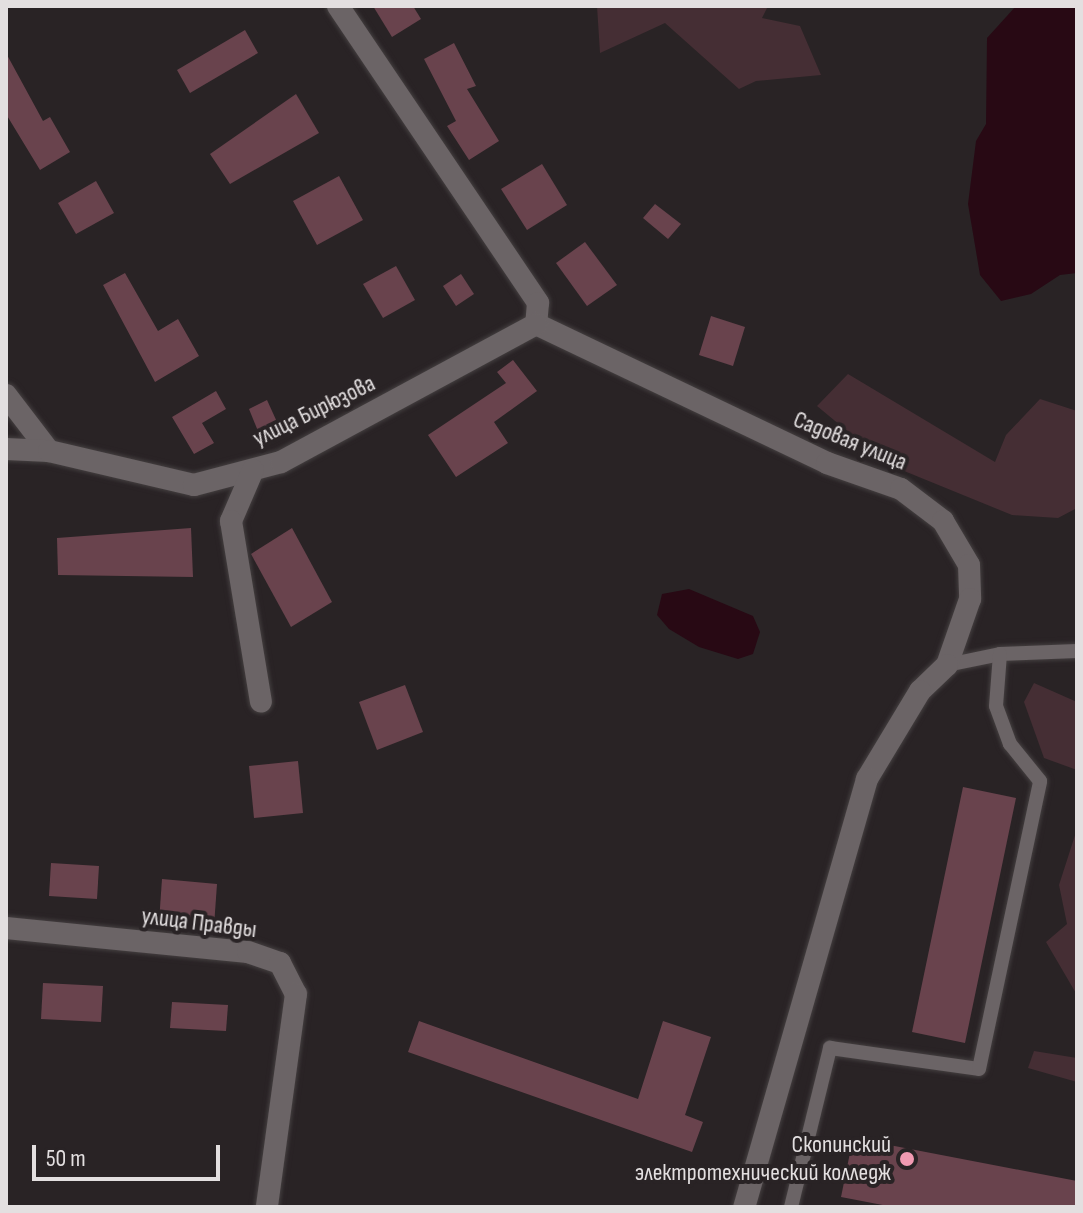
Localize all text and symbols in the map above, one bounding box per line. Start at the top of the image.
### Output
street label: улица Бирюзова [248,369,380,453]
street label: Садовая улица [789,405,911,477]
street label: улица Правды [140,902,258,944]
scale bar [36,1129,224,1179]
place label: Скопинский электротехнический колледж [635,1131,891,1187]
text: 50 m [46,1144,86,1173]
marker: Скопинский электротехнический колледж [898,1150,916,1168]

